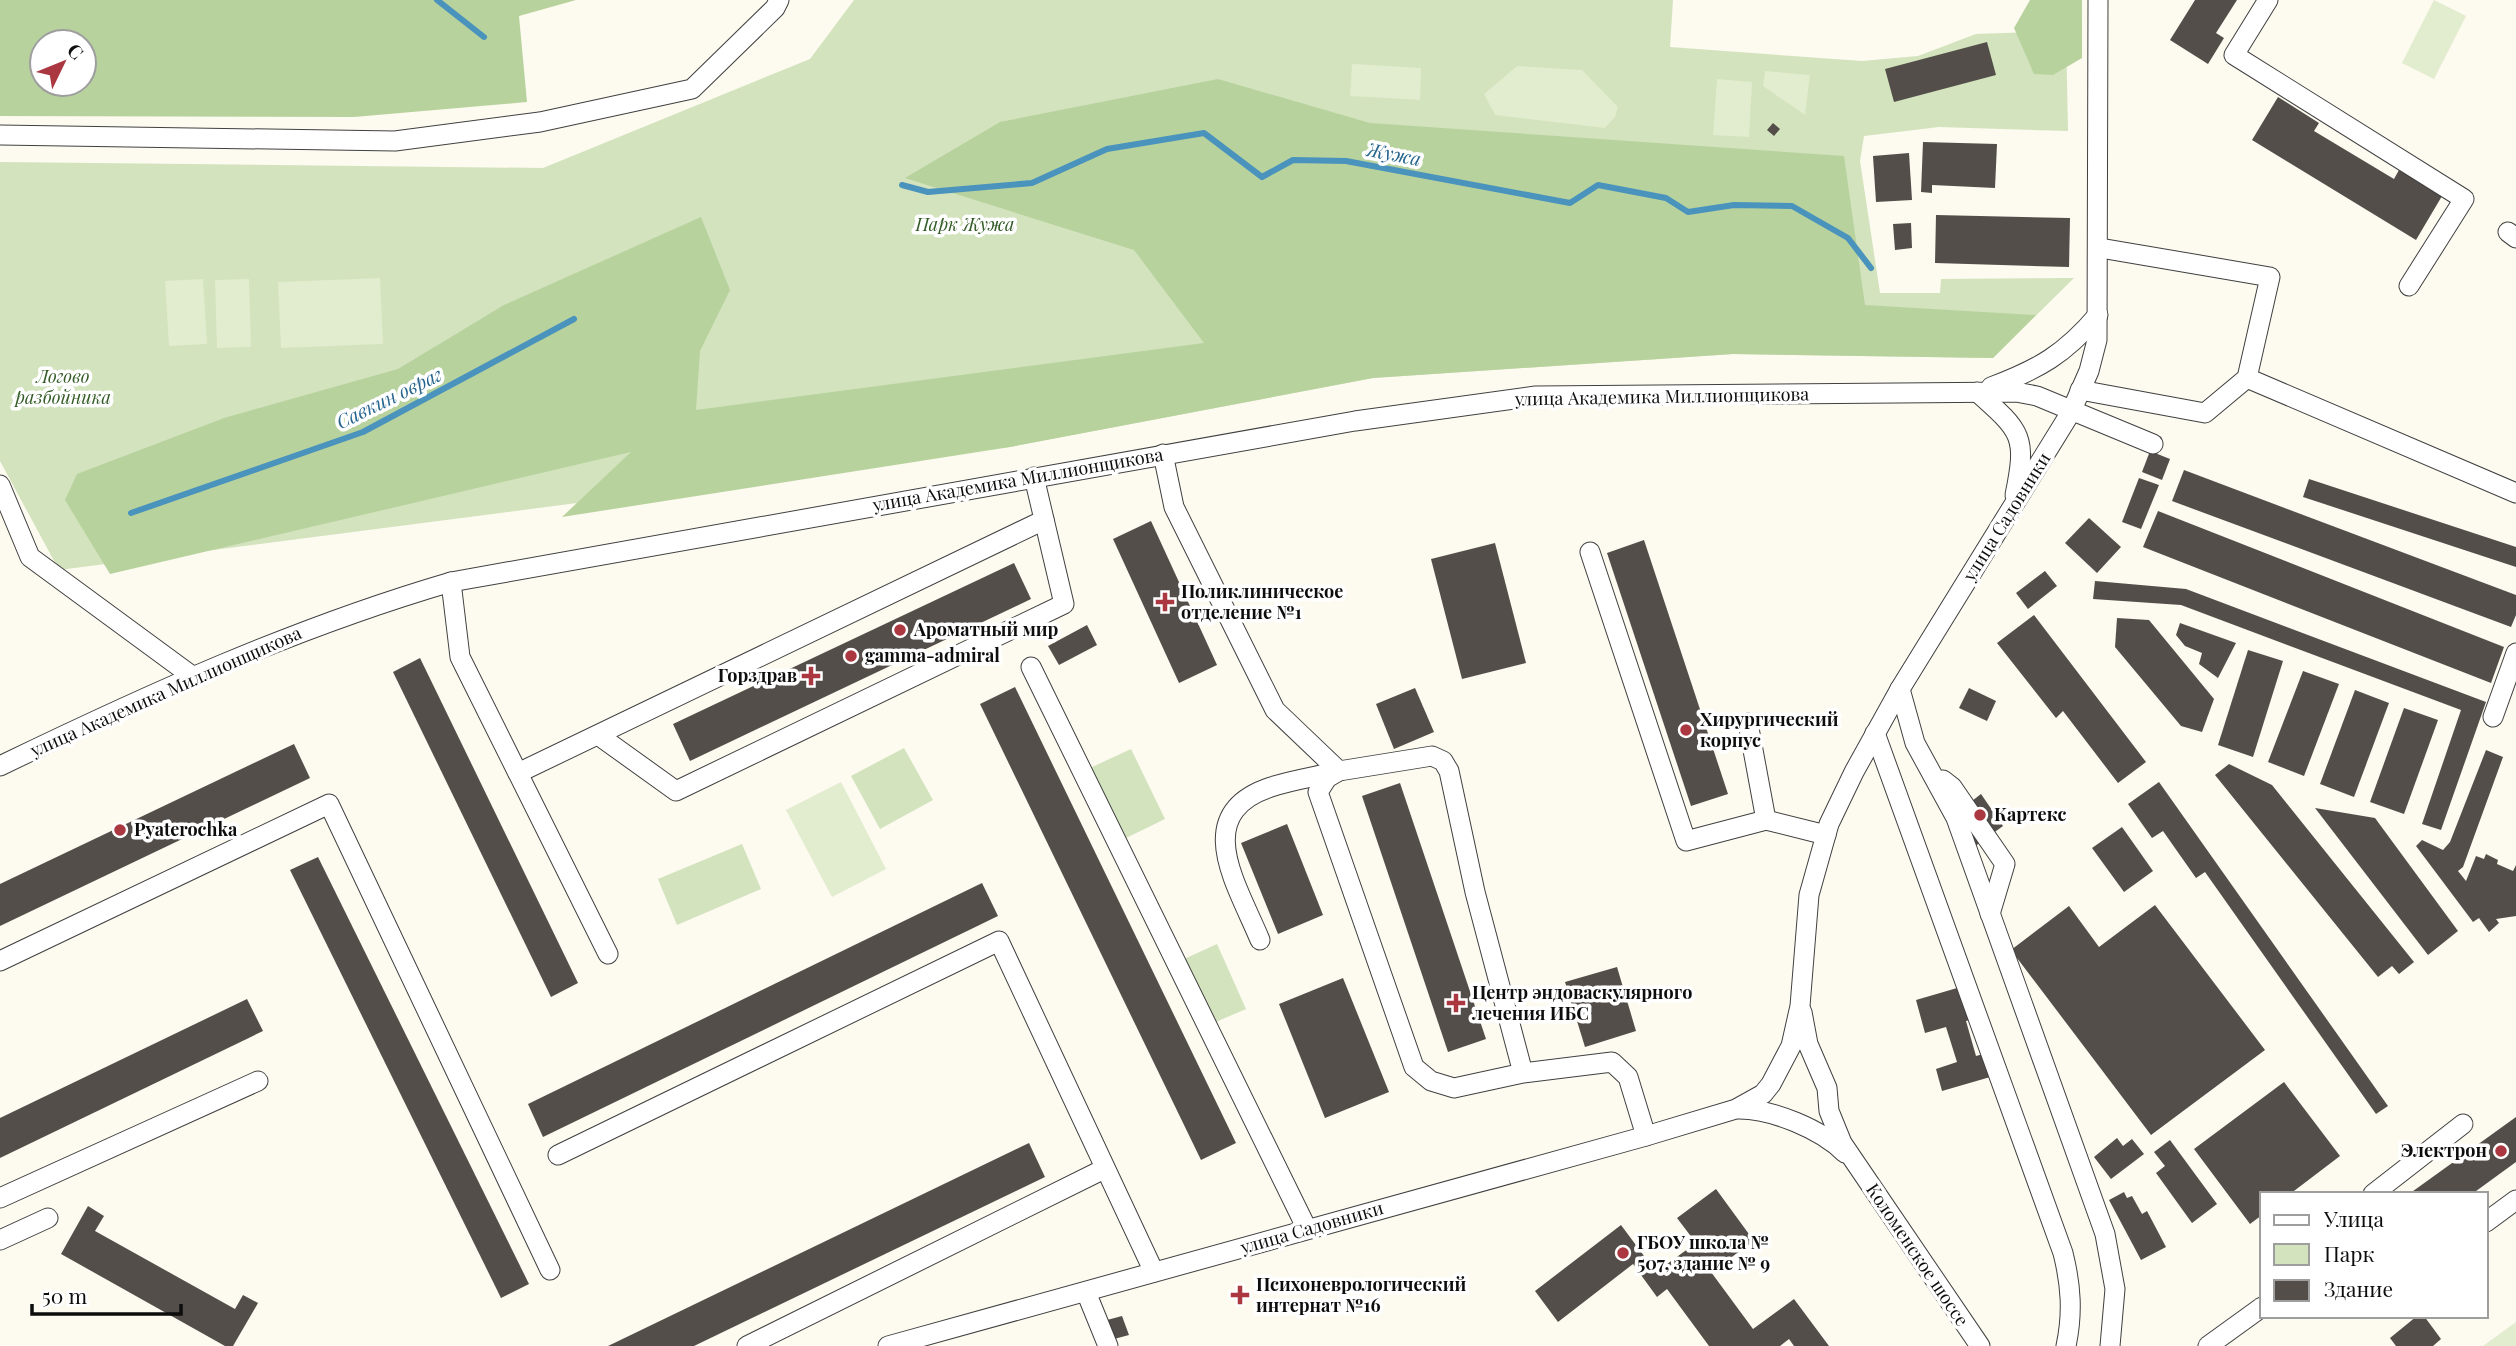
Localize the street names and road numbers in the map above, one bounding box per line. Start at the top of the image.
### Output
street label: улица Академика Миллионщикова [1514,381,1809,411]
street label: улица Академика Миллионщикова [870,442,1165,517]
street label: улица Садовники [1956,448,2055,586]
street label: улица Академика Миллионщикова [25,620,305,762]
street label: Коломенское шоссе [1861,1178,1975,1331]
street label: улица Садовники [1237,1195,1386,1259]

